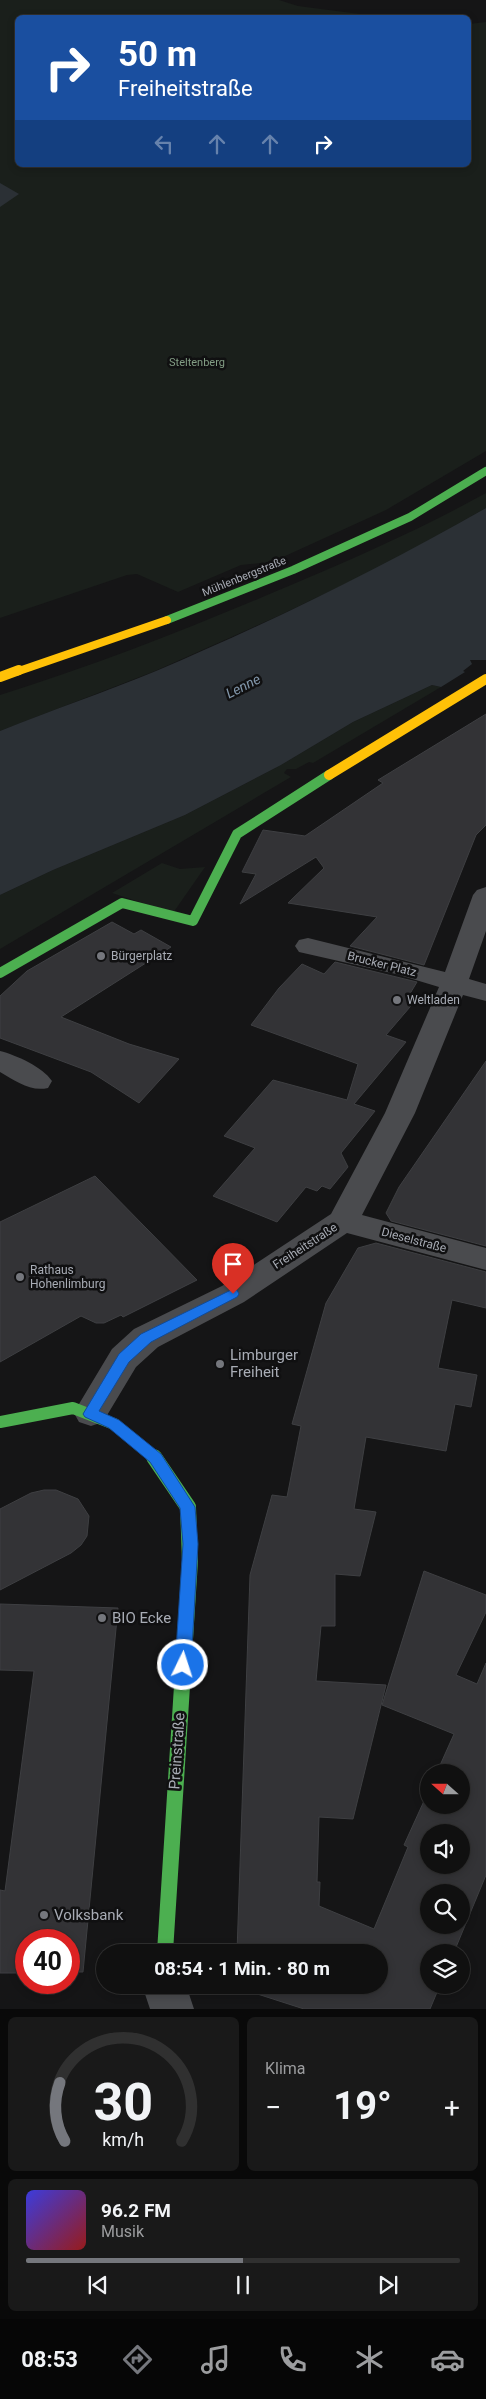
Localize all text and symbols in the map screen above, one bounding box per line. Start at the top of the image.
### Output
text: 50 m [118,34,197,75]
icon: right [35,35,100,100]
text: Freiheitstraße [118,76,253,101]
icon: left [150,130,178,158]
icon: ahead [203,130,231,158]
icon: ahead [256,130,284,158]
icon: right [309,130,337,158]
park label: Steltenberg [169,356,225,369]
street label: Mühlenbergstraße [200,554,288,599]
water label: Lenne [223,671,263,701]
place label: Bürgerplatz [111,949,172,963]
street label: Brucker Platz [346,949,418,979]
marker: Bürgerplatz [95,950,107,962]
place label: Weltladen [407,993,460,1007]
marker: Weltladen [391,994,403,1006]
street label: Freiheitstraße [270,1220,340,1272]
street label: Dieselstraße [380,1225,448,1255]
pin [212,1243,254,1294]
icon: arrive [219,1250,247,1278]
place label: Rathaus Hohenlimburg [30,1263,105,1291]
marker: Rathaus Hohenlimburg [14,1271,26,1283]
place label: Limburger Freiheit [230,1346,298,1381]
marker: Limburger Freiheit [214,1358,226,1370]
place label: BIO Ecke [112,1609,171,1627]
marker: BIO Ecke [96,1612,108,1624]
position arrow [156,1638,208,1690]
street label: Preinstraße [165,1712,189,1790]
north arrow [420,1764,470,1814]
map controls [420,1764,470,1994]
button: sound [420,1824,470,1874]
button: search [420,1884,470,1934]
place label: Volksbank [54,1906,124,1924]
marker: Volksbank [38,1909,50,1921]
speed limit sign: 40 [15,1929,80,1994]
button: layers [420,1944,470,1994]
text: 08:54 · 1 Min. · 80 m [154,1957,330,1980]
text: Klima [265,2059,306,2078]
text: 30 [94,2072,153,2133]
text: 19° [333,2084,392,2128]
text: − [265,2091,281,2124]
text: + [444,2091,460,2124]
text: km/h [103,2129,144,2150]
text: 96.2 FM [101,2199,171,2222]
text: Musik [101,2222,144,2241]
icon: previous [84,2271,112,2299]
icon: pause [229,2271,257,2299]
icon: next [374,2271,402,2299]
icon: directions [120,2342,155,2377]
icon: music [198,2342,233,2377]
icon: phone [275,2342,310,2377]
icon: climate [352,2342,387,2377]
icon: car [430,2342,465,2377]
text: 08:53 [21,2347,78,2372]

